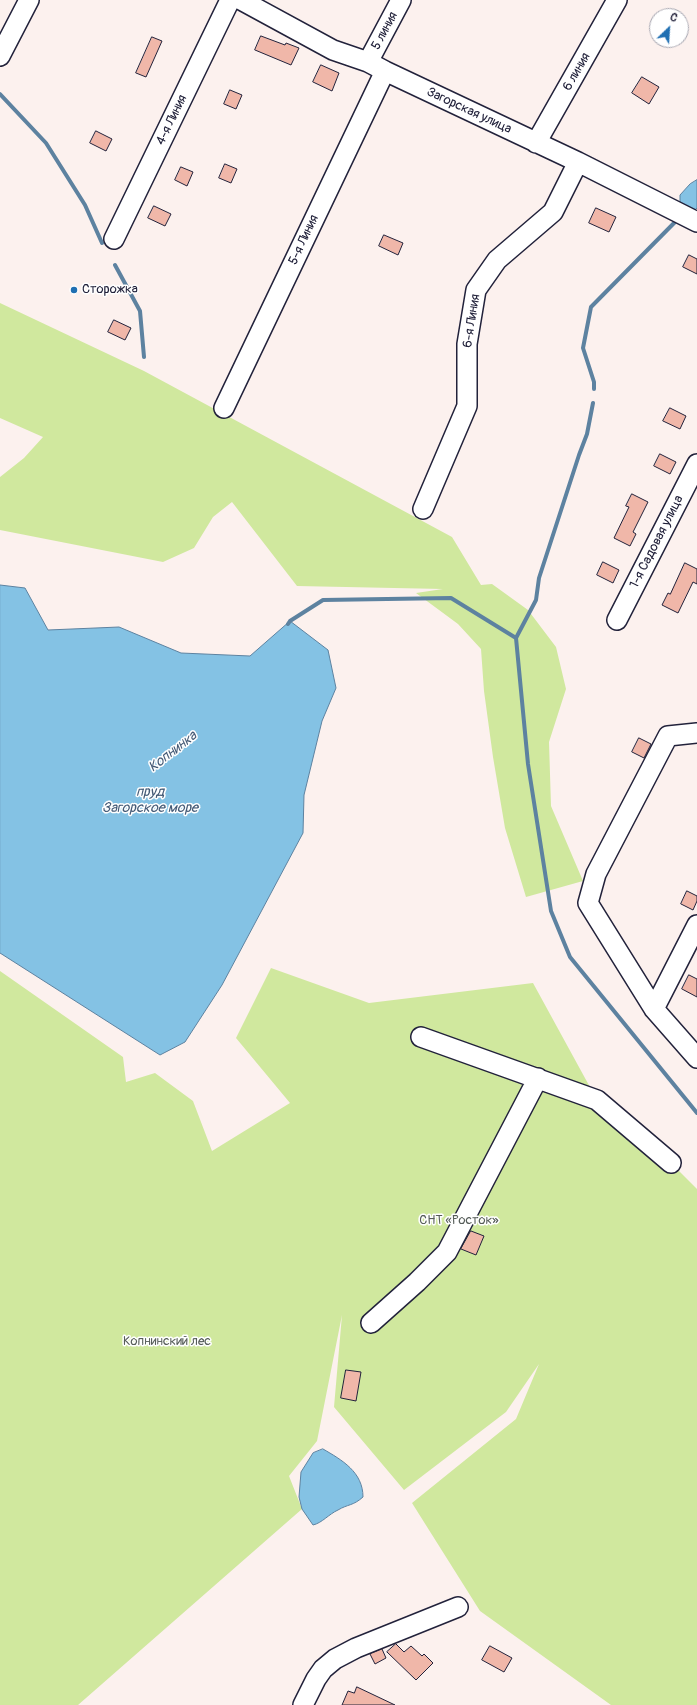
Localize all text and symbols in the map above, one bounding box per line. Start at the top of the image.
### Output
north arrow [649,8,689,48]
street label: 5 линия [369,9,401,53]
text: С [668,10,680,25]
street label: 6 линия [560,50,594,94]
street label: Загорская улица [424,84,514,138]
street label: 4-я Линия [153,92,191,148]
street label: 5-я Линия [286,212,322,268]
place label: Сторожка [82,282,138,298]
marker: Сторожка [69,285,79,295]
street label: 6-я Линия [460,293,484,349]
street label: 1-я Садовая улица [627,493,687,591]
water label: Копнинка [146,728,200,776]
water label: пруд Загорское море [102,784,198,816]
park label: СНТ «Росток» [419,1213,499,1229]
park label: Копнинский лес [123,1334,211,1350]

